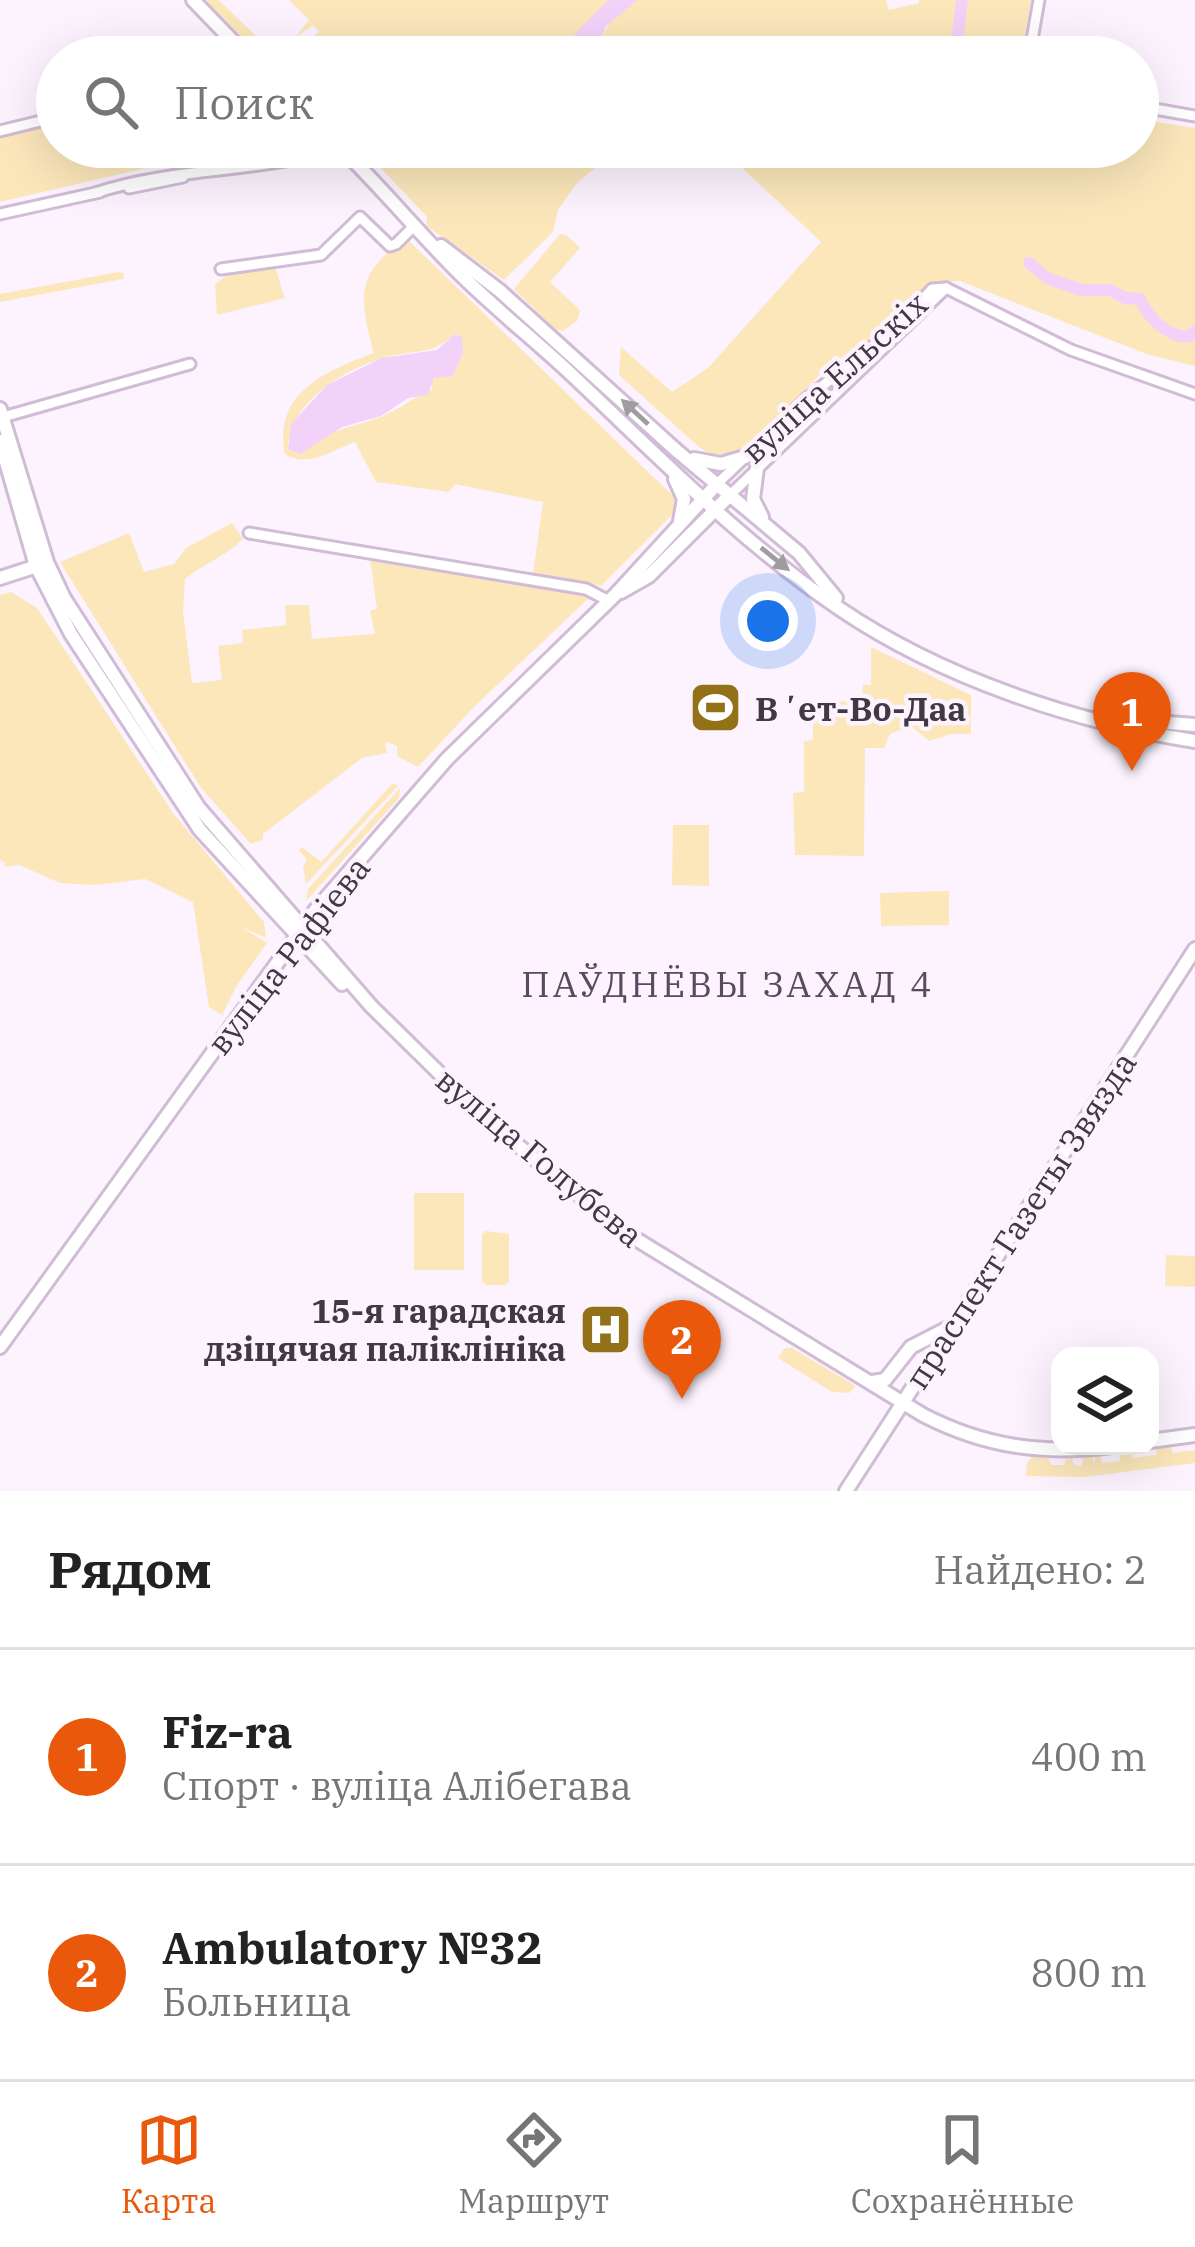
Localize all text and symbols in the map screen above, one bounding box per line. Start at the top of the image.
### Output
search box [36,36,1159,168]
icon: search [78,69,144,135]
text: Поиск [174,73,314,131]
street label: вуліца Ельскіх [732,282,936,472]
one-way arrow [621,398,650,426]
one-way arrow [759,546,790,572]
your location [738,591,798,651]
pin: 1 [1093,672,1171,771]
sports icon: Вʼет-Во-Даа [688,680,744,736]
place label: Вʼет-Во-Даа [755,687,966,730]
street label: вуліца Рафіева [197,847,379,1063]
district label: ПАЎДНЁВЫ ЗАХАД 4 [521,960,935,1007]
street label: праспект Газеты Звязда [895,1043,1145,1397]
street label: вуліца Голубева [427,1058,653,1256]
place label: 15-я гарадская дзіцячая паліклініка [204,1289,566,1370]
pin: 2 [643,1300,721,1399]
hospital icon: 15-я гарадская дзіцячая паліклініка [577,1301,633,1357]
map controls [1051,1347,1159,1455]
button: layers [1051,1347,1159,1455]
text: Рядом [48,1536,212,1602]
text: Найдено: 2 [934,1544,1147,1595]
text: Fiz-ra [162,1702,293,1760]
text: 1 [75,1731,99,1782]
text: 400 m [1031,1731,1147,1782]
text: Спорт · вуліца Алібегава [162,1760,632,1811]
text: Ambulatory №32 [162,1918,543,1976]
text: 2 [75,1947,99,1998]
text: 800 m [1031,1947,1147,1998]
text: Больница [162,1976,352,2027]
tab: Карта [121,2107,217,2222]
tab: Маршрут [458,2107,609,2222]
tab: Сохранённые [851,2107,1074,2222]

